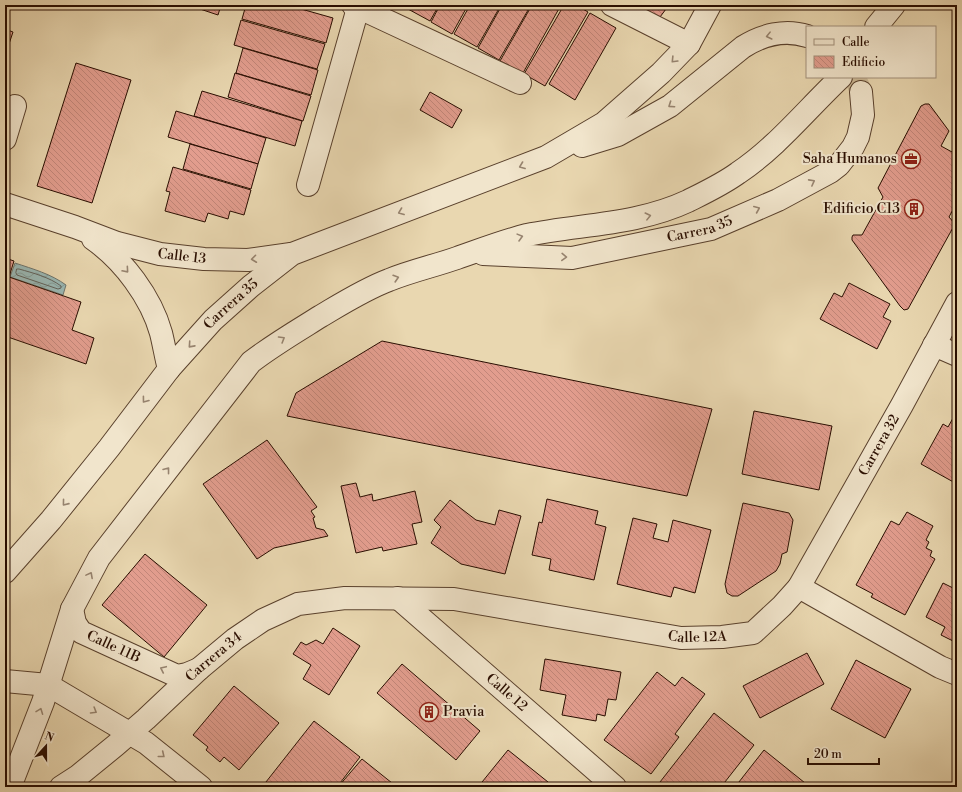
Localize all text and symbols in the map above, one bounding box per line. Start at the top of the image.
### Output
legend [806,26,936,78]
one-way arrow [765,31,772,40]
text: Calle [842,35,869,50]
one-way arrow [671,55,678,63]
text: Edificio [842,55,885,70]
one-way arrow [668,100,675,108]
office icon: Saha Humanos [900,148,922,170]
place label: Saha Humanos [803,150,897,168]
one-way arrow [519,161,526,169]
one-way arrow [808,179,815,187]
building icon: Edificio C13 [903,198,925,220]
place label: Edificio C13 [823,200,900,218]
one-way arrow [753,206,761,214]
one-way arrow [398,208,405,216]
one-way arrow [645,212,651,220]
street label: Carrera 35 [665,212,736,247]
one-way arrow [517,234,523,242]
street label: Calle 13 [157,245,207,268]
one-way arrow [561,253,567,262]
one-way arrow [251,254,257,263]
one-way arrow [121,265,128,272]
one-way arrow [393,274,400,283]
street label: Carrera 35 [200,275,262,333]
one-way arrow [278,337,285,344]
one-way arrow [188,340,195,348]
one-way arrow [143,396,150,403]
street label: Carrera 32 [855,411,904,479]
one-way arrow [162,468,169,475]
one-way arrow [62,498,69,505]
one-way arrow [86,571,93,579]
street label: Calle 11B [84,627,143,667]
street label: Calle 12A [666,627,727,648]
street label: Carrera 34 [182,628,245,686]
one-way arrow [159,666,167,674]
street label: Calle 12 [482,670,531,716]
building icon: Pravia [418,701,440,723]
place label: Pravia [443,703,485,721]
one-way arrow [90,707,97,714]
one-way arrow [35,708,43,715]
north arrow [26,726,66,766]
text: N [43,730,56,746]
scale bar [808,740,879,766]
text: 20 m [814,747,842,762]
one-way arrow [157,750,164,757]

